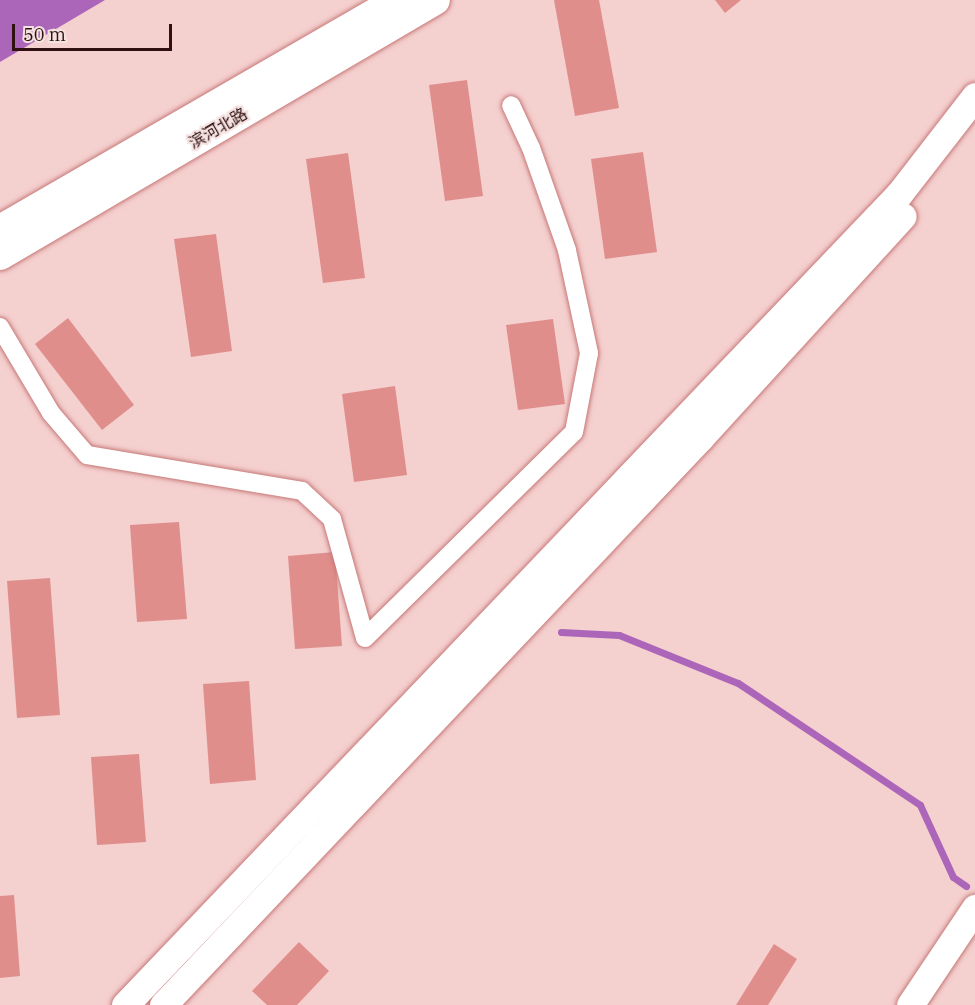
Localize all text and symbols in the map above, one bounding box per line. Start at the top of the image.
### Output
scale bar [15,12,176,50]
text: 50 m [23,23,66,46]
street label: 滨河北路 [185,104,251,152]

